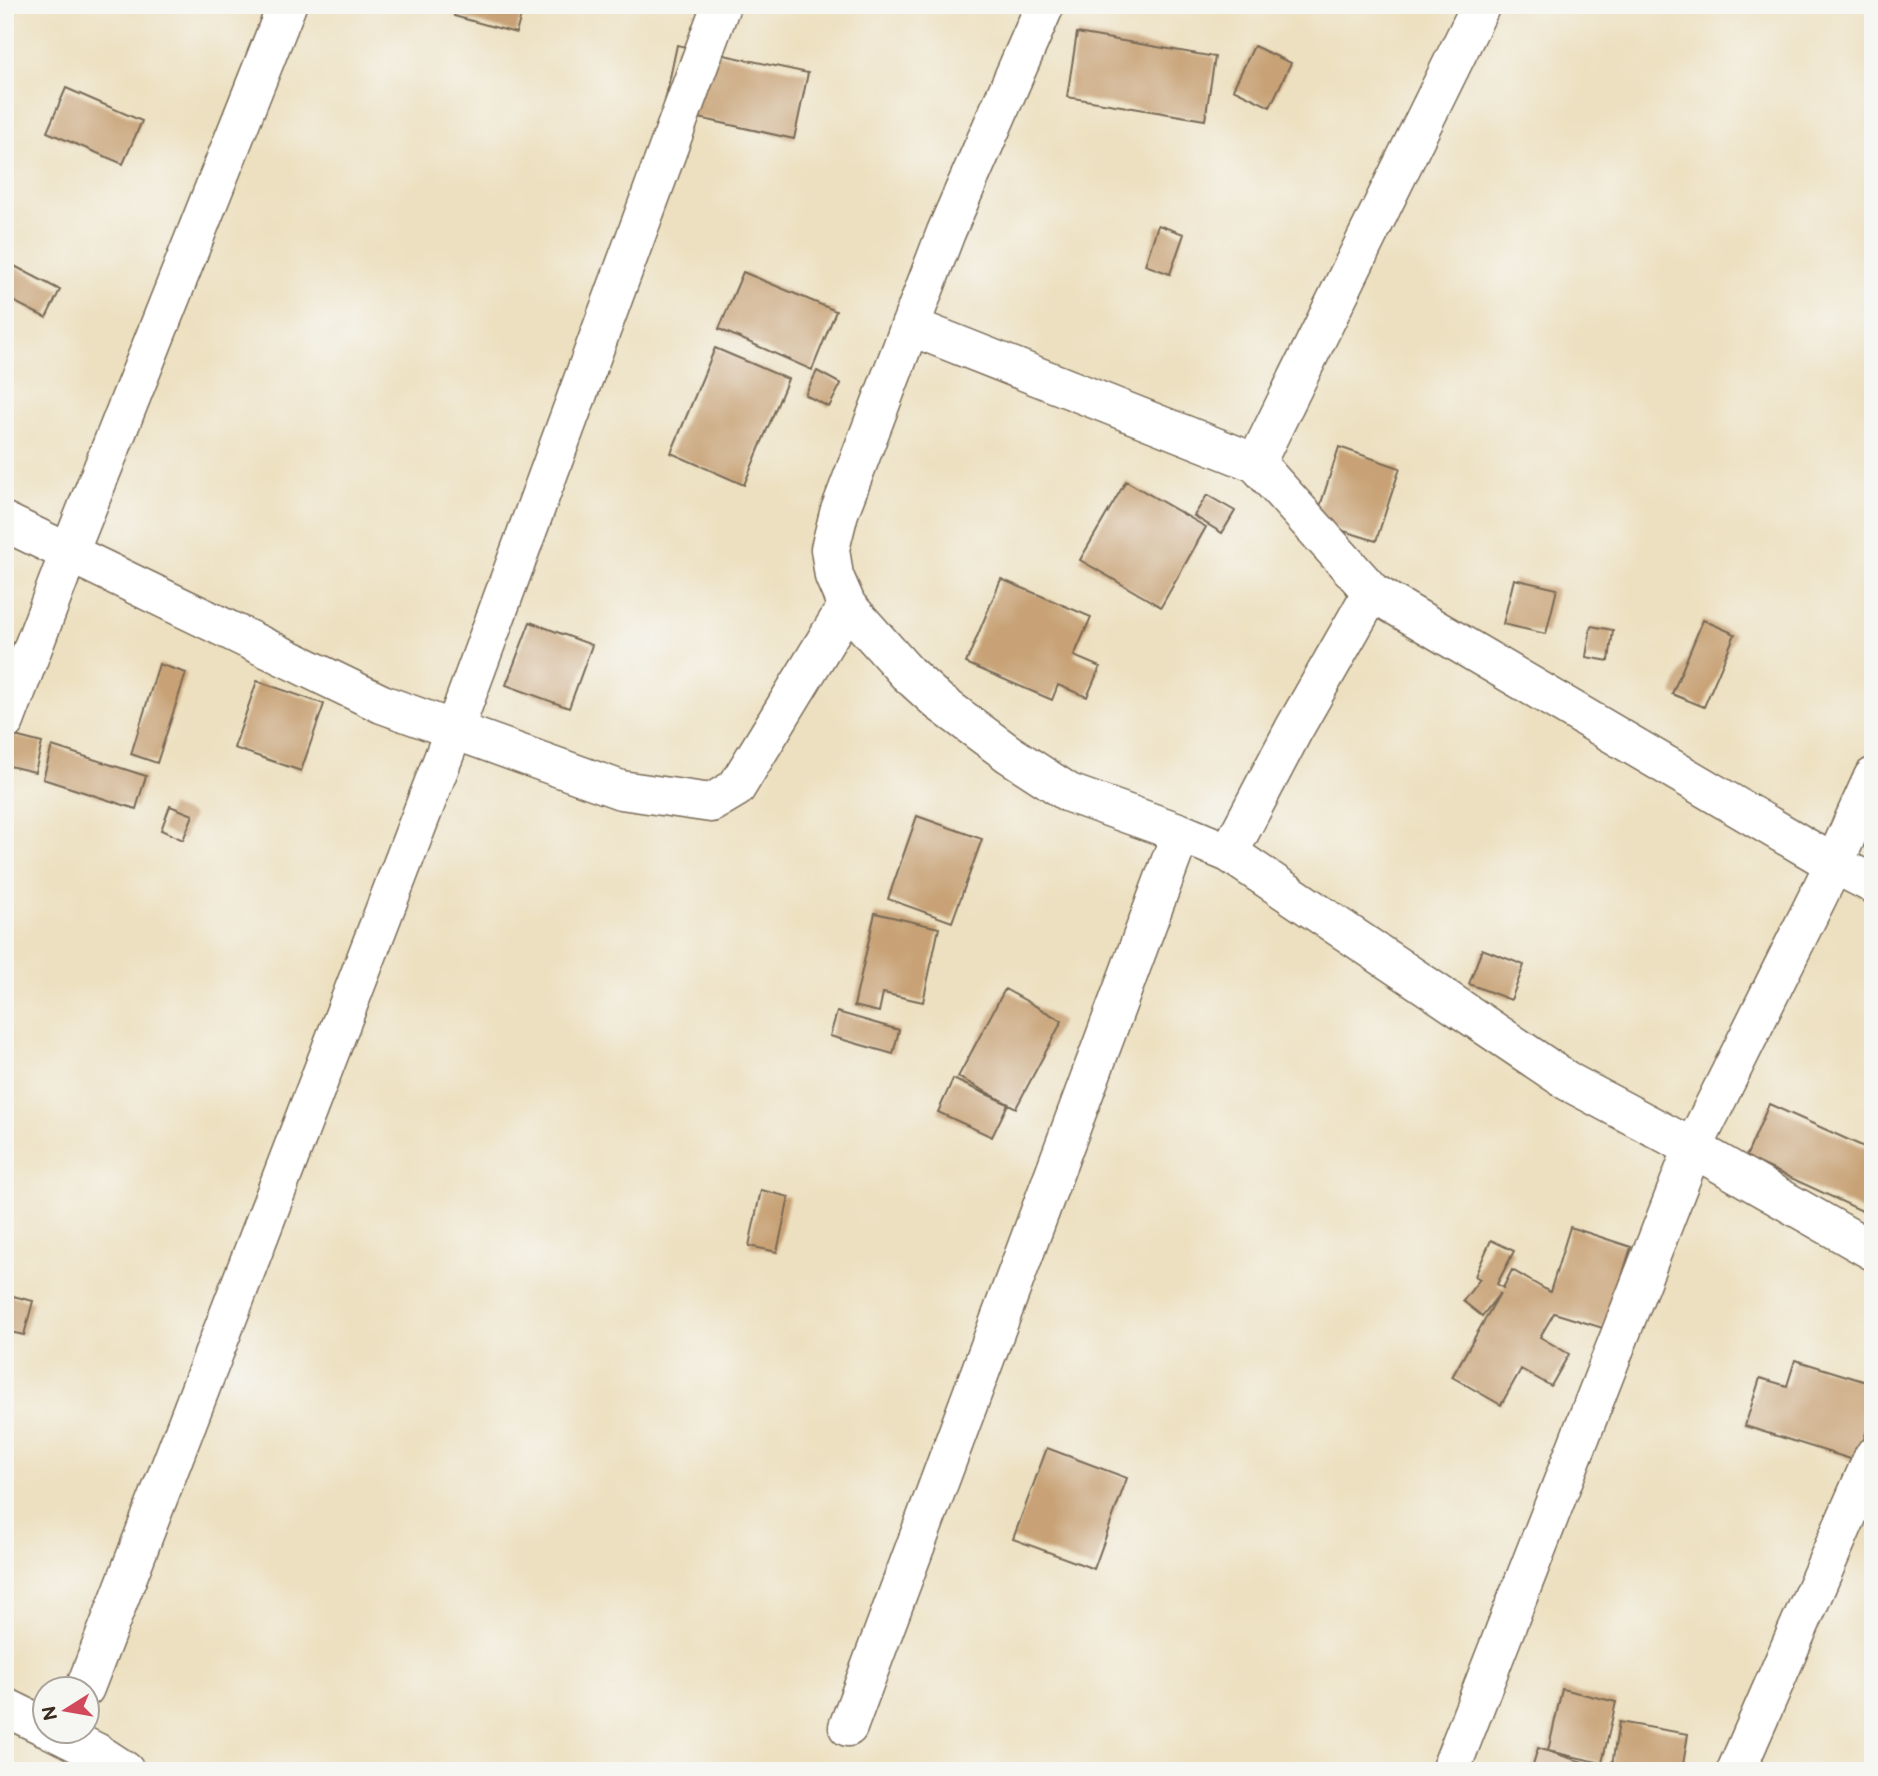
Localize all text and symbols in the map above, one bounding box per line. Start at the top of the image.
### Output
north arrow [32,1674,102,1744]
text: N [38,1704,63,1722]

